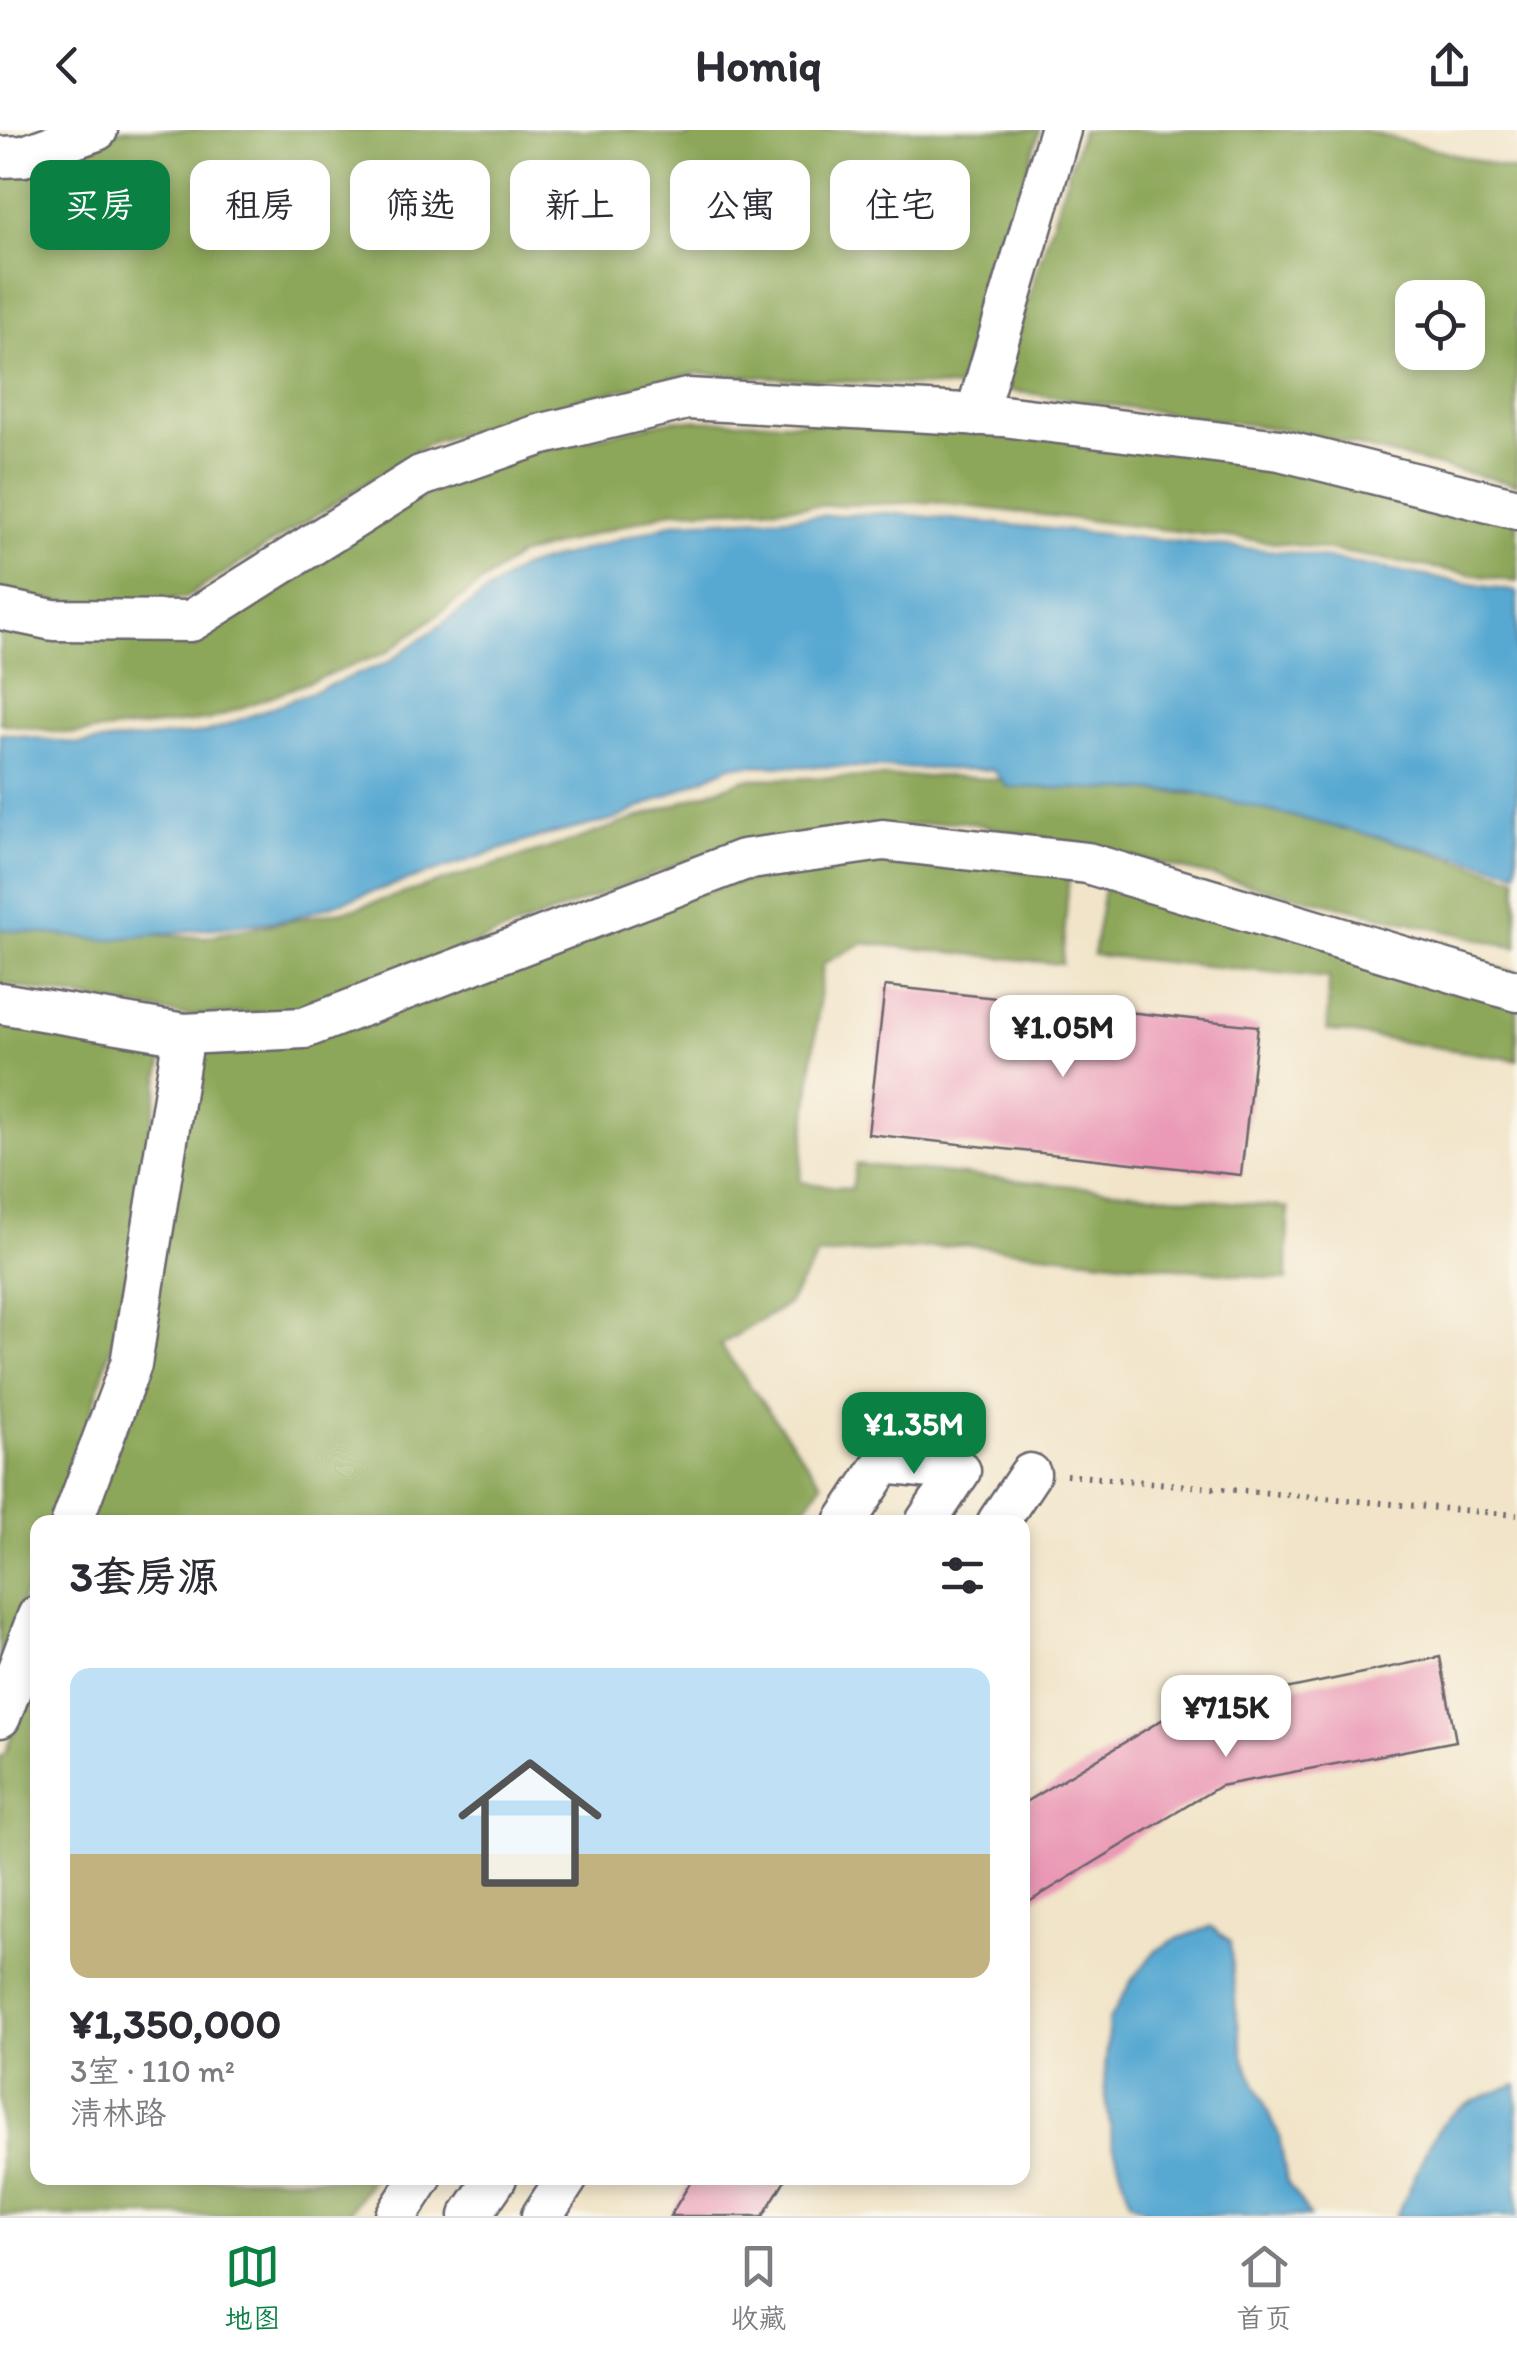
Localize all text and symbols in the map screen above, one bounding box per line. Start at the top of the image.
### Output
icon: back [40,38,95,93]
text: Homiq [695,38,822,92]
icon: share [1422,38,1477,93]
chip: 买房 [30,160,170,250]
chip: 租房 [190,160,330,250]
chip: 筛选 [350,160,490,250]
chip: 新上 [510,160,650,250]
chip: 公寓 [670,160,810,250]
chip: 住宅 [830,160,970,250]
map controls [1395,280,1485,370]
button: locate [1395,280,1485,370]
pin: ¥1.05M [982,995,1144,1080]
text: ¥1.05M [1012,1008,1114,1046]
pin: ¥1.35M [833,1392,995,1477]
text: ¥1.35M [864,1405,964,1443]
icon: filters [935,1548,990,1603]
text: 3套房源 [70,1551,219,1602]
pin: ¥715K [1156,1675,1296,1760]
text: ¥715K [1183,1688,1269,1726]
icon: home [440,1733,620,1913]
text: ¥1,350,000 [70,1998,281,2049]
text: 3室 · 110 m² [70,2052,235,2090]
text: 清林路 [70,2094,166,2132]
tab: 地图 [225,2239,281,2336]
tab: 收藏 [730,2239,786,2336]
tab: 首页 [1236,2239,1292,2336]

